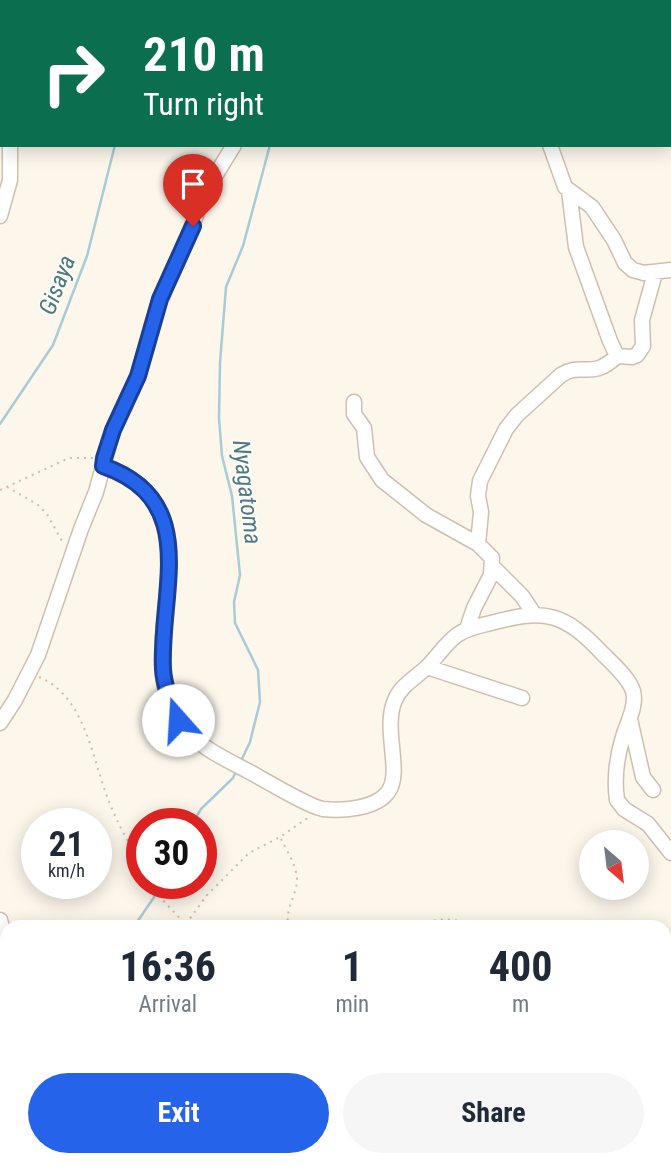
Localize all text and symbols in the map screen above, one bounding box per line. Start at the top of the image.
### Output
text: 210 m [143,26,265,83]
icon: right [28,28,119,119]
text: Turn right [143,85,264,123]
pin [163,154,223,226]
icon: arrive [174,165,212,203]
water label: Gisaya [33,251,81,319]
water label: Nyagatoma [227,438,267,546]
position arrow [141,683,215,757]
speed limit sign: 30 [126,808,217,899]
text: 21 [49,824,84,865]
north arrow [579,830,649,900]
map controls [579,830,649,900]
text: km/h [48,860,85,881]
text: 16:36 [120,942,216,991]
text: 1 [342,942,363,991]
text: 400 [489,942,552,991]
text: Arrival [138,991,197,1018]
text: min [335,991,369,1018]
text: m [512,991,529,1018]
button: Exit [28,1073,329,1153]
button: Share [343,1073,644,1153]

